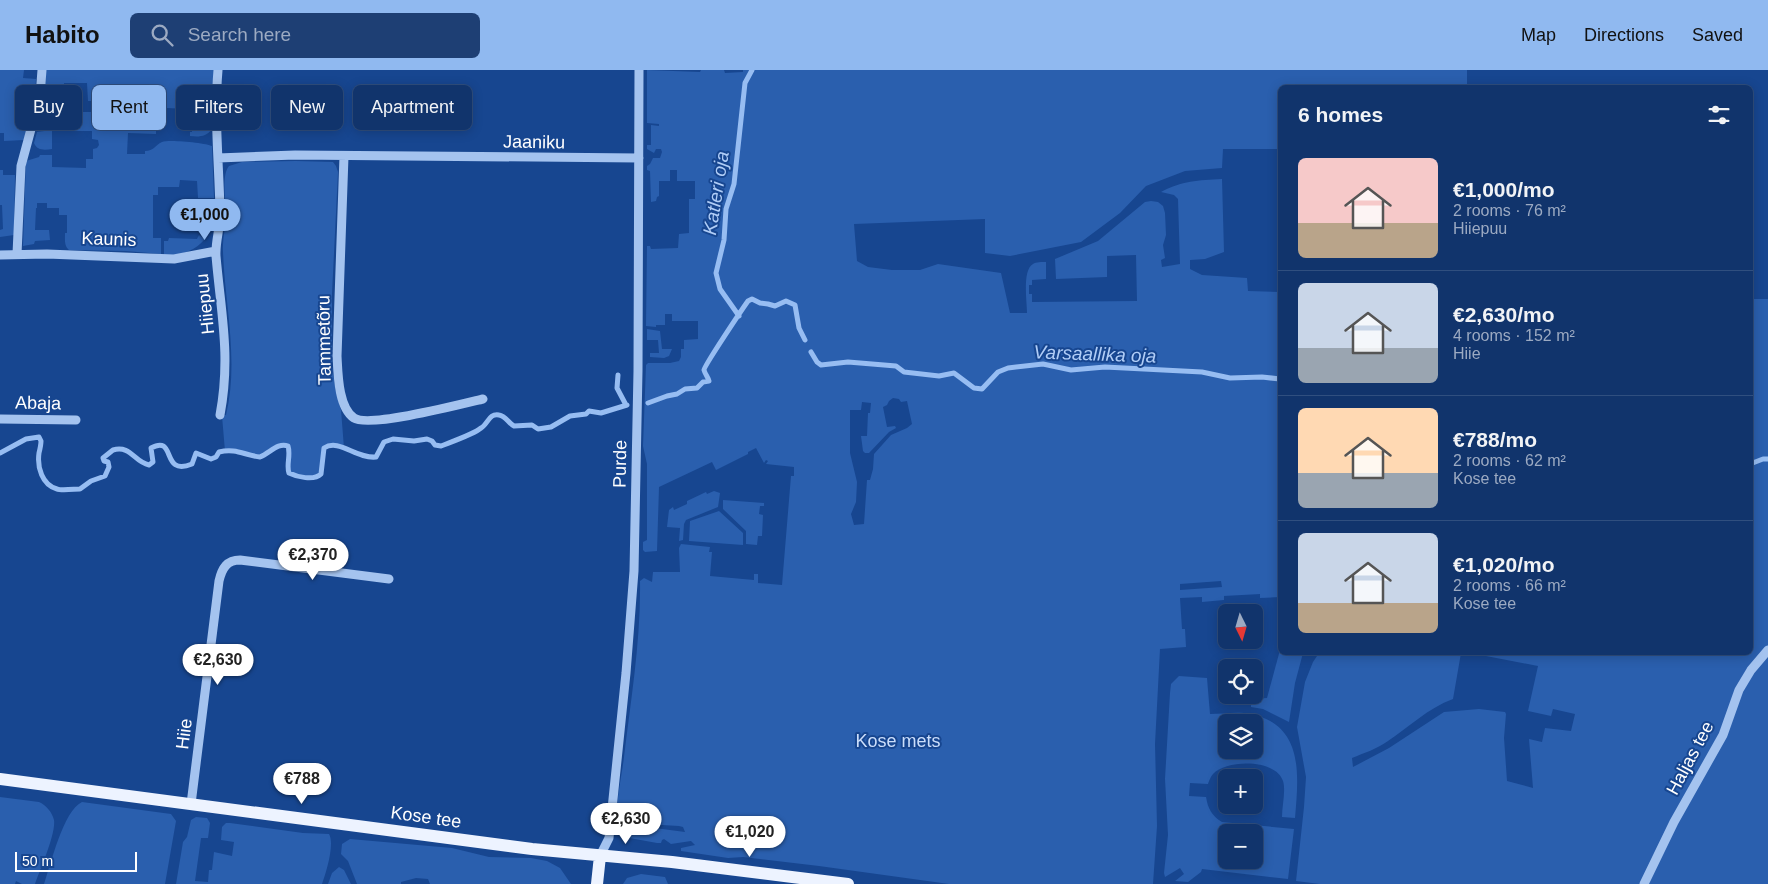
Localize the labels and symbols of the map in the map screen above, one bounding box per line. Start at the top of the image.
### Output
street label: Jaaniku [503,131,565,153]
water label: Katleri oja [699,150,733,236]
pin: €1,000 [164,198,246,241]
street label: Kaunis [81,228,137,250]
street label: Hiiepuu [192,273,218,335]
street label: Tammetõru [313,295,335,385]
water label: Varsaallika oja [1033,341,1157,367]
street label: Abaja [15,393,62,413]
street label: Purde [610,440,630,488]
pin: €2,370 [272,538,354,581]
north arrow [1218,604,1262,649]
pin: €2,630 [177,644,259,686]
street label: Hiie [172,717,196,751]
street label: Haljas tee [1662,718,1718,798]
park label: Kose mets [855,731,941,751]
pin: €788 [272,762,332,805]
street label: Kose tee [389,802,463,832]
pin: €2,630 [585,802,667,845]
pin: €1,020 [709,816,791,858]
scale bar [15,849,138,872]

